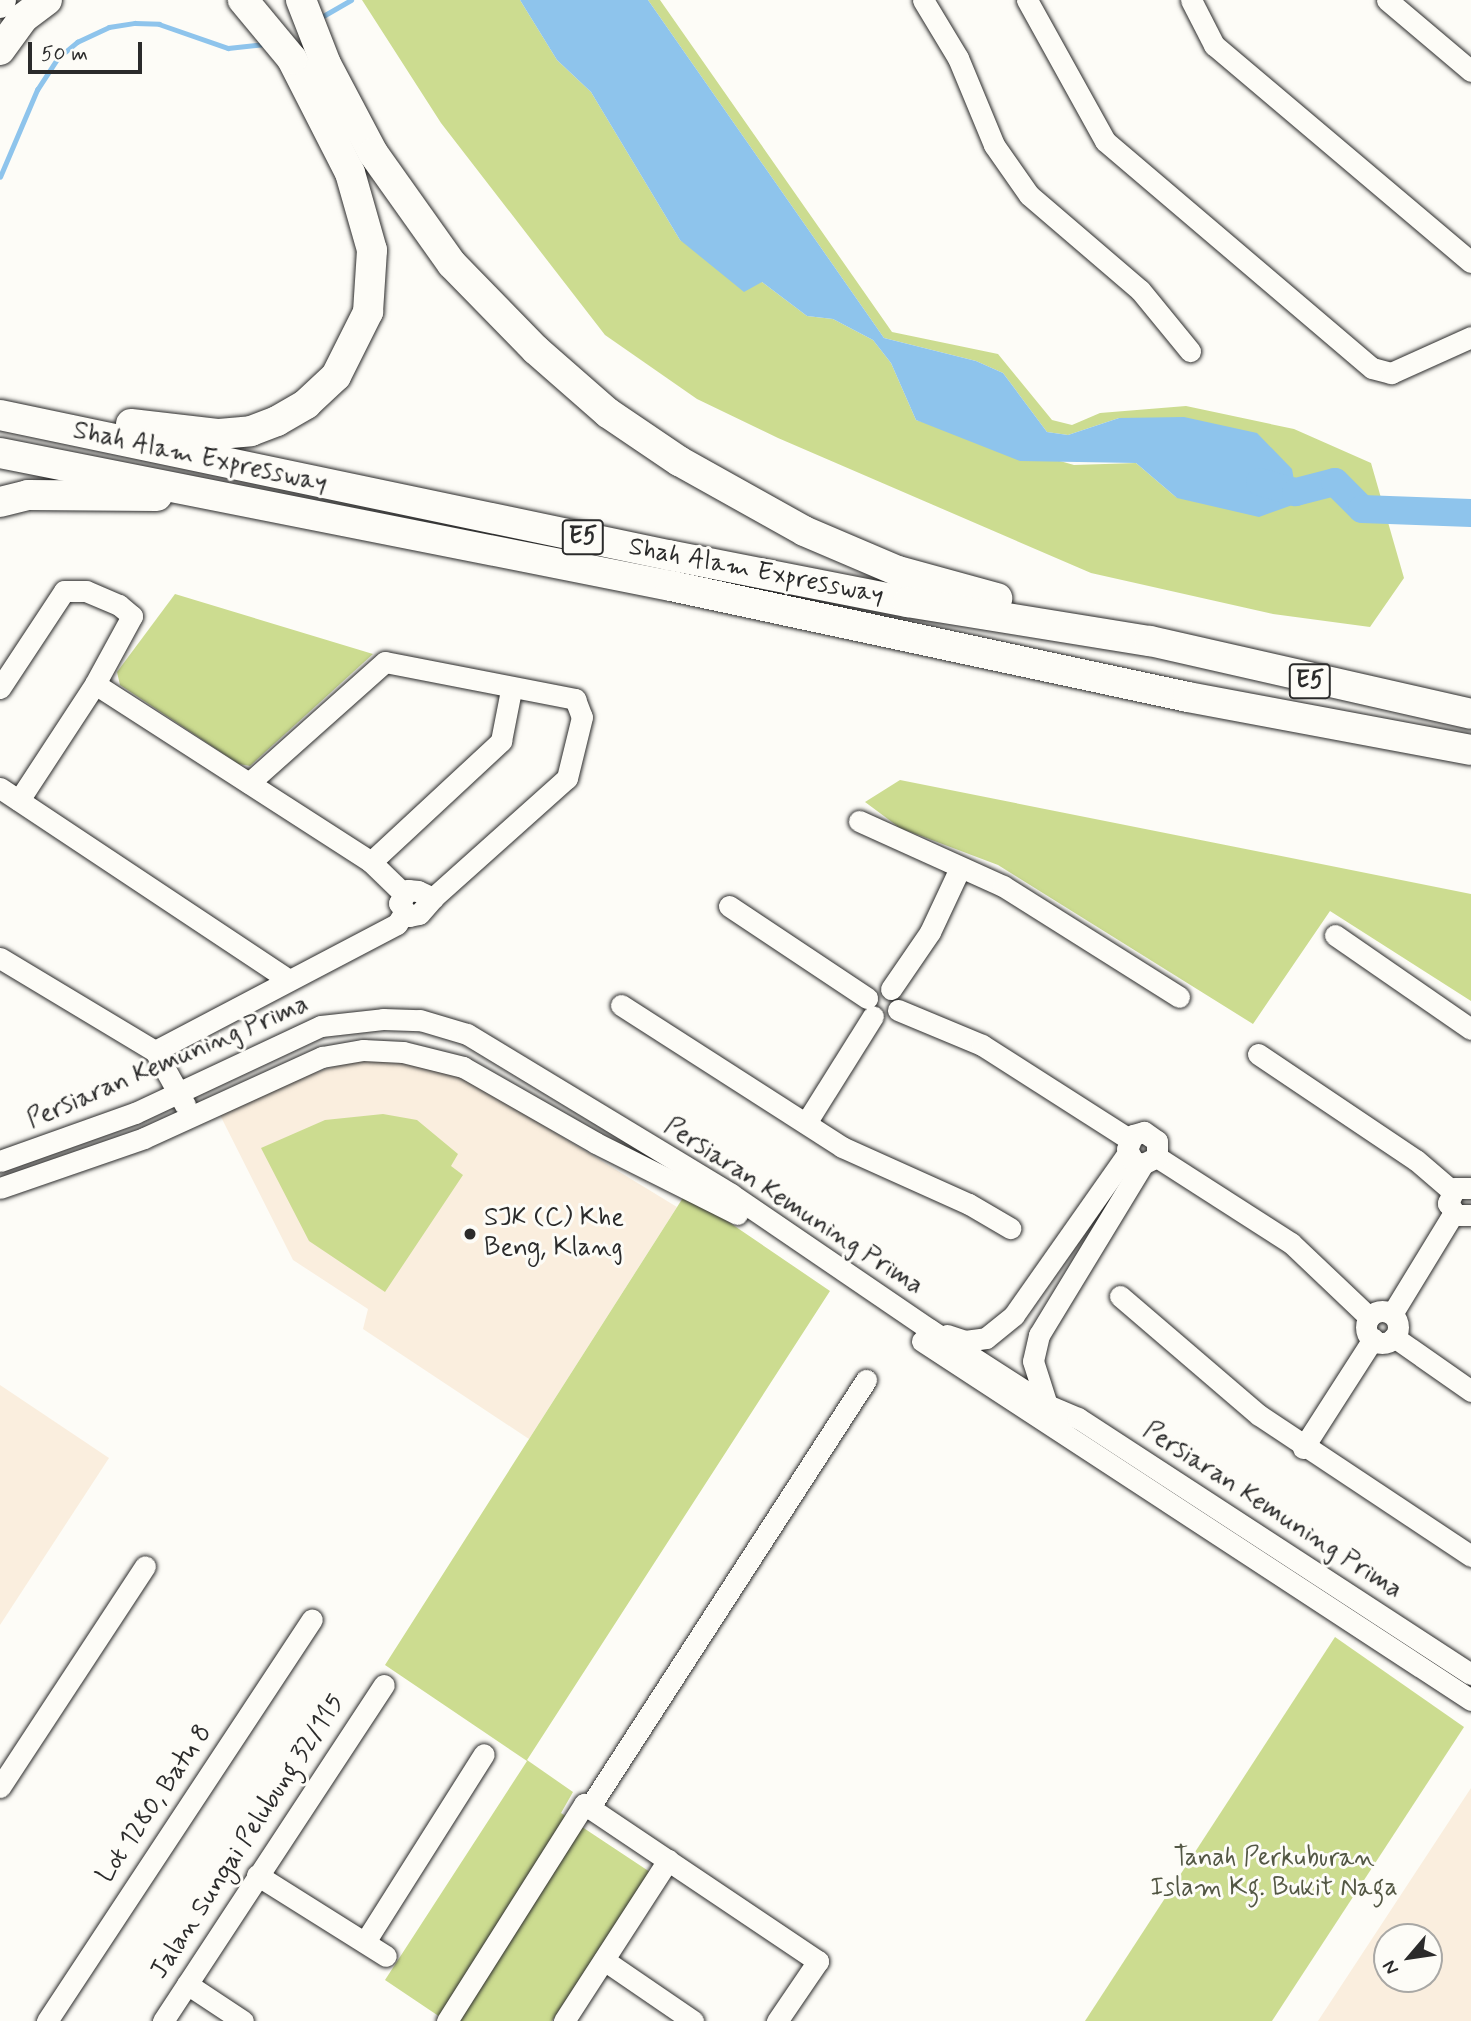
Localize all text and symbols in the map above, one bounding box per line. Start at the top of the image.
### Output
scale bar [32,28,145,72]
text: 50 m [41,40,88,68]
street label: Shah Alam Expressway [67,415,333,501]
road number: E5 [560,516,606,558]
street label: Shah Alam Expressway [623,531,889,613]
road number: E5 [1287,660,1333,702]
street label: Persiaran Kemuning Prima [18,988,318,1138]
street label: Persiaran Kemuning Prima [654,1109,932,1305]
place label: SJK (C) Khe Beng, Klang [484,1203,624,1264]
marker: SJK (C) Khe Beng, Klang [462,1226,478,1242]
street label: Persiaran Kemuning Prima [1133,1413,1411,1609]
street label: Jalan Sungai Pelubung 32/115 [145,1689,351,1985]
street label: Lot 1280, Batu 8 [91,1719,219,1889]
park label: Tanah Perkuburan Islam Kg. Bukit Naga [1151,1843,1397,1904]
north arrow [1373,1923,1443,1993]
text: N [1377,1956,1405,1979]

